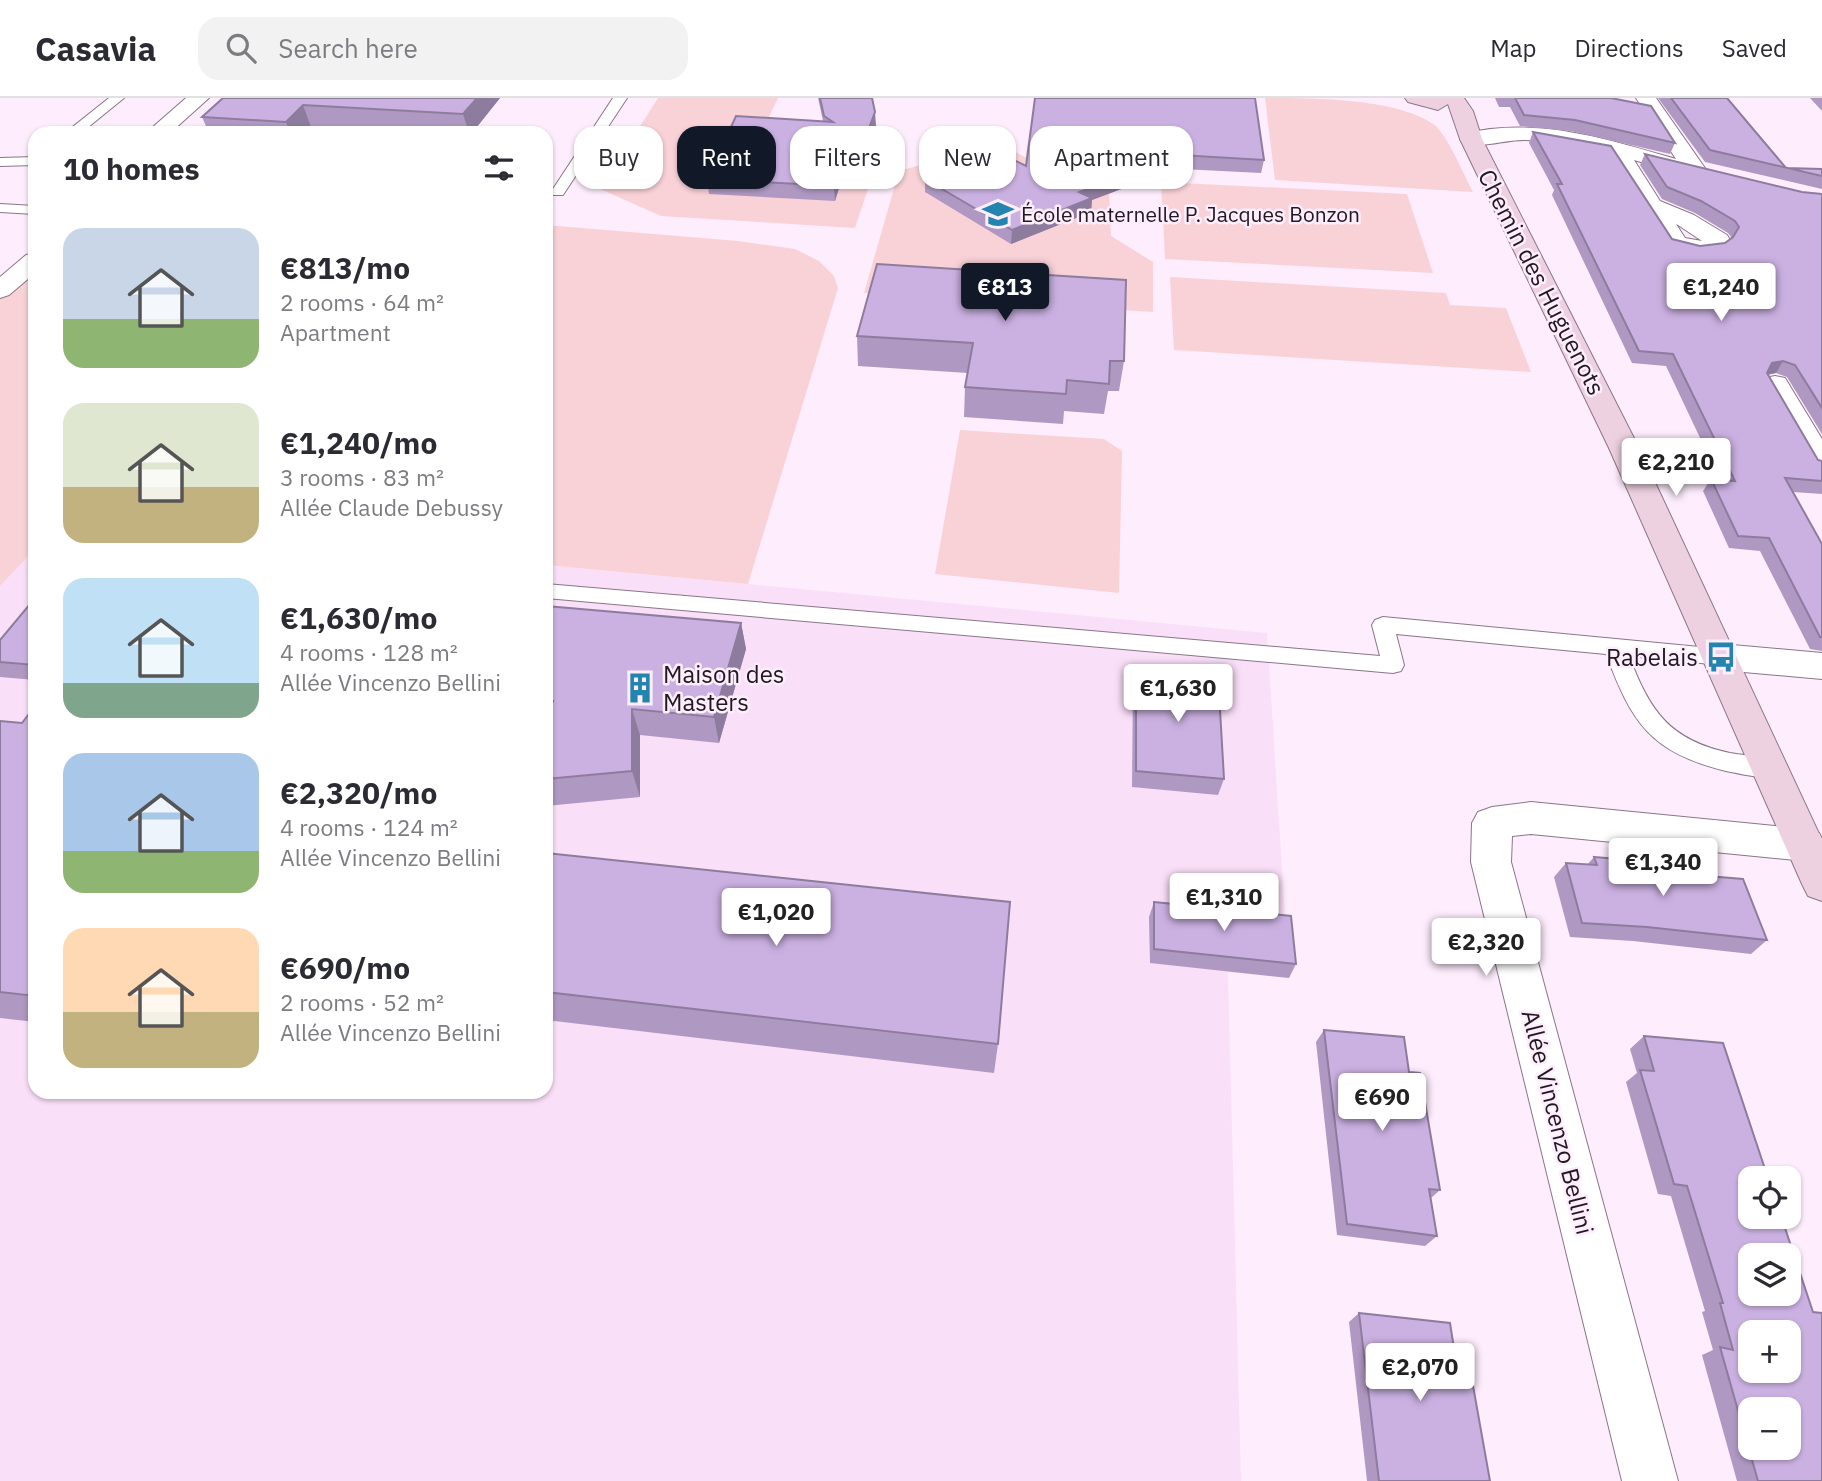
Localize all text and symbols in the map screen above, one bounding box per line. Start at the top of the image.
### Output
search box [198,17,688,80]
text: Casavia [35,27,156,70]
icon: search [222,29,260,67]
text: Search here [278,31,418,65]
text: Map [1490,32,1536,64]
text: Directions [1574,32,1684,64]
text: Saved [1722,32,1787,64]
chip: Buy [574,126,663,189]
chip: Rent [677,126,776,189]
chip: Filters [790,126,905,189]
chip: New [919,126,1016,189]
chip: Apartment [1030,126,1193,189]
text: 10 homes [63,149,200,188]
icon: filters [480,149,518,187]
street label: Chemin des Huguenots [1471,164,1613,400]
school or university icon: École maternelle P. Jacques Bonzon [981,197,1015,231]
place label: École maternelle P. Jacques Bonzon [1021,200,1360,228]
text: €813/mo [280,248,410,287]
icon: home [119,256,203,340]
pin: €813 [964,264,1046,323]
pin: €1,240 [1664,264,1778,323]
text: €813 [977,271,1033,301]
text: €1,240 [1683,271,1759,301]
text: 2 rooms · 64 m² [280,287,444,317]
text: Apartment [280,317,391,347]
text: €1,240/mo [280,423,437,462]
icon: home [119,431,203,515]
pin: €2,210 [1619,438,1733,498]
text: €2,210 [1638,446,1714,476]
text: 3 rooms · 83 m² [280,462,444,492]
text: Allée Claude Debussy [280,492,503,522]
text: €1,630/mo [280,598,437,637]
icon: home [119,606,203,690]
text: 4 rooms · 128 m² [280,637,458,667]
bus stop icon: Rabelais [1704,640,1738,674]
place label: Rabelais [1606,641,1698,673]
place label: Maison des Masters [663,658,785,718]
pin: €1,630 [1121,664,1235,724]
text: Allée Vincenzo Bellini [280,667,501,697]
building icon: Maison des Masters [623,671,657,705]
text: €1,630 [1140,672,1216,702]
text: €2,320/mo [280,773,437,812]
icon: home [119,781,203,865]
text: 4 rooms · 124 m² [280,812,458,842]
pin: €1,340 [1606,838,1720,898]
text: Allée Vincenzo Bellini [280,842,501,872]
text: €1,340 [1625,846,1701,876]
pin: €1,310 [1167,874,1281,933]
text: €1,310 [1186,881,1262,911]
pin: €1,020 [719,888,833,948]
text: €1,020 [738,896,814,926]
pin: €2,320 [1429,918,1543,978]
text: €2,320 [1448,926,1524,956]
text: €690/mo [280,948,410,987]
icon: home [119,956,203,1040]
text: 2 rooms · 52 m² [280,987,444,1017]
street label: Allée Vincenzo Bellini [1515,1006,1601,1238]
text: Allée Vincenzo Bellini [280,1017,501,1047]
pin: €690 [1341,1074,1423,1133]
text: €690 [1354,1081,1410,1111]
map controls [1738,1166,1801,1460]
button: locate [1738,1166,1801,1229]
button: layers [1738,1243,1801,1306]
button: + [1738,1320,1801,1383]
pin: €2,070 [1363,1344,1477,1403]
text: €2,070 [1382,1351,1458,1381]
button: − [1738,1397,1801,1460]

